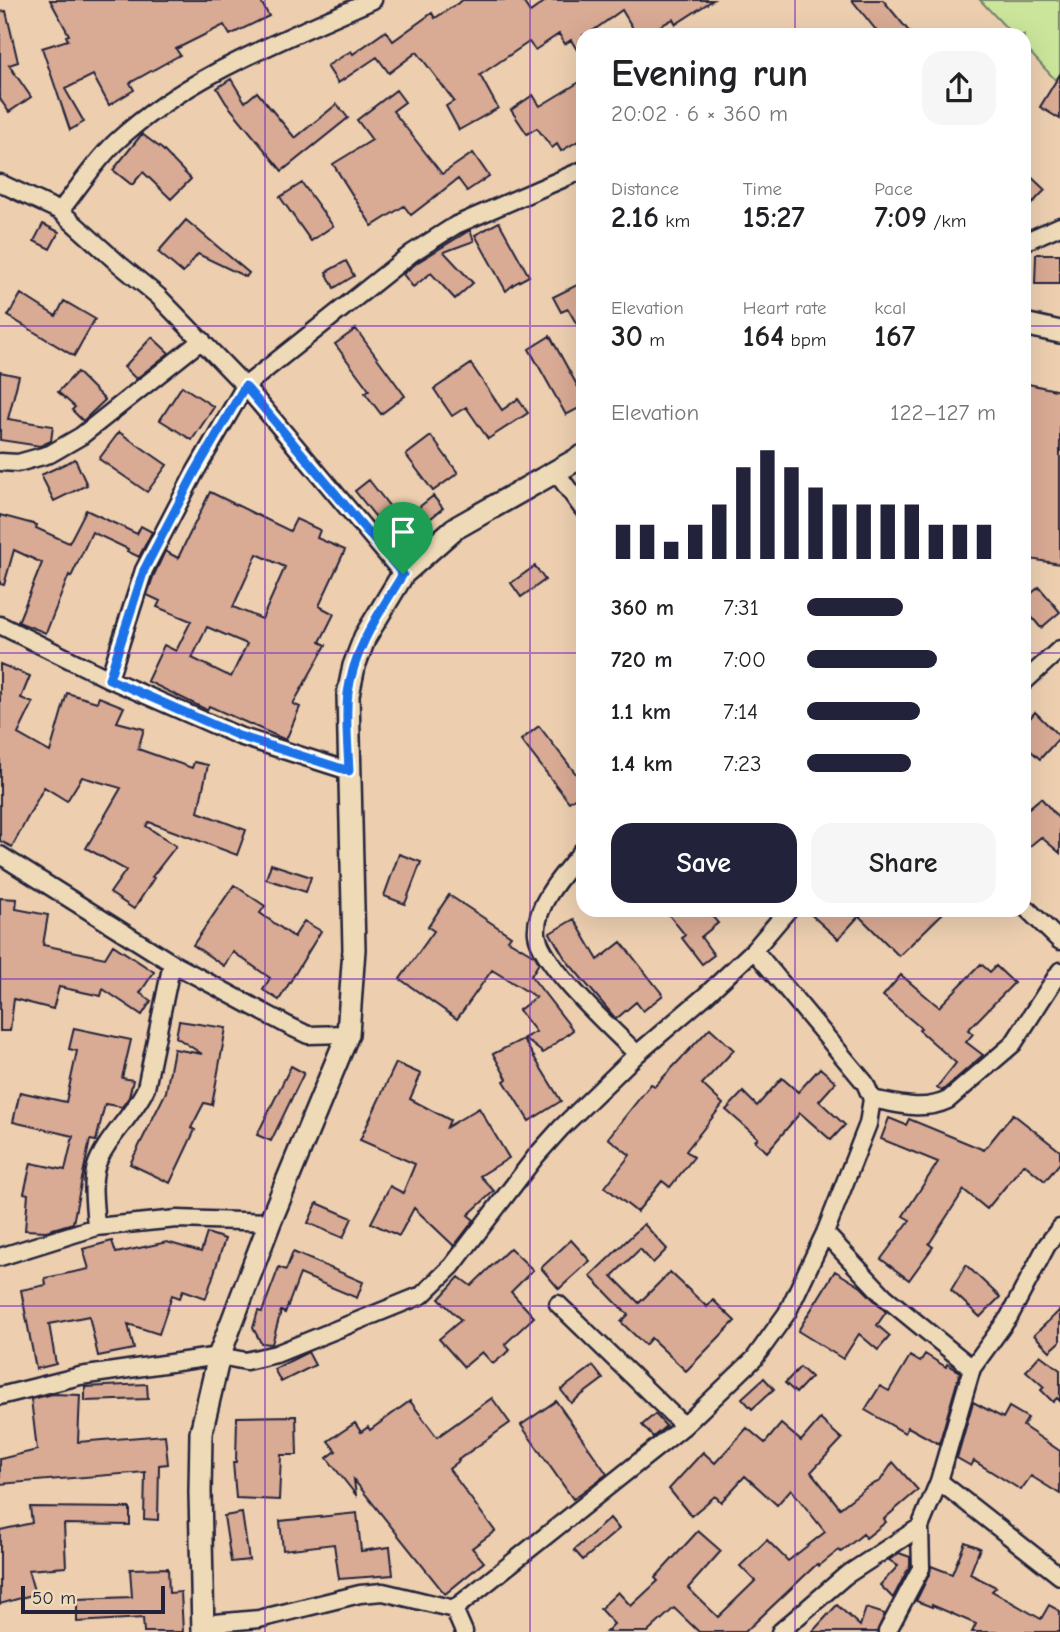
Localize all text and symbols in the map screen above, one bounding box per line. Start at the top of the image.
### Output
button: share [922,51,996,125]
text: Evening run [611,52,808,96]
text: 20:02 · 6 × 360 m [611,100,788,127]
text: Distance [611,178,679,200]
text: Time [743,178,782,200]
text: Pace [874,178,913,200]
text: 2.16 [611,200,659,235]
text: 15:27 [743,200,805,235]
text: 7:09 [874,200,927,235]
text: km [659,210,690,232]
text: /km [927,210,966,232]
text: Elevation [611,297,684,319]
text: Heart rate [743,297,826,319]
text: kcal [874,297,906,319]
text: 30 [611,319,643,354]
text: 164 [743,319,784,354]
text: 167 [874,319,915,354]
text: m [643,329,665,351]
text: bpm [784,329,827,351]
text: Elevation [611,399,699,426]
text: 122–127 m [890,399,996,426]
pin [373,502,433,574]
icon: arrive [384,513,422,551]
text: 360 m [611,594,674,621]
text: 7:31 [723,594,759,621]
text: 720 m [611,646,672,673]
text: 7:00 [723,646,766,673]
text: 1.1 km [611,698,671,725]
text: 7:14 [723,698,758,725]
text: 1.4 km [611,750,673,777]
text: 7:23 [723,750,762,777]
button: Save [611,823,797,903]
button: Share [811,823,996,903]
scale bar [21,1583,164,1615]
text: 50 m [32,1587,76,1609]

